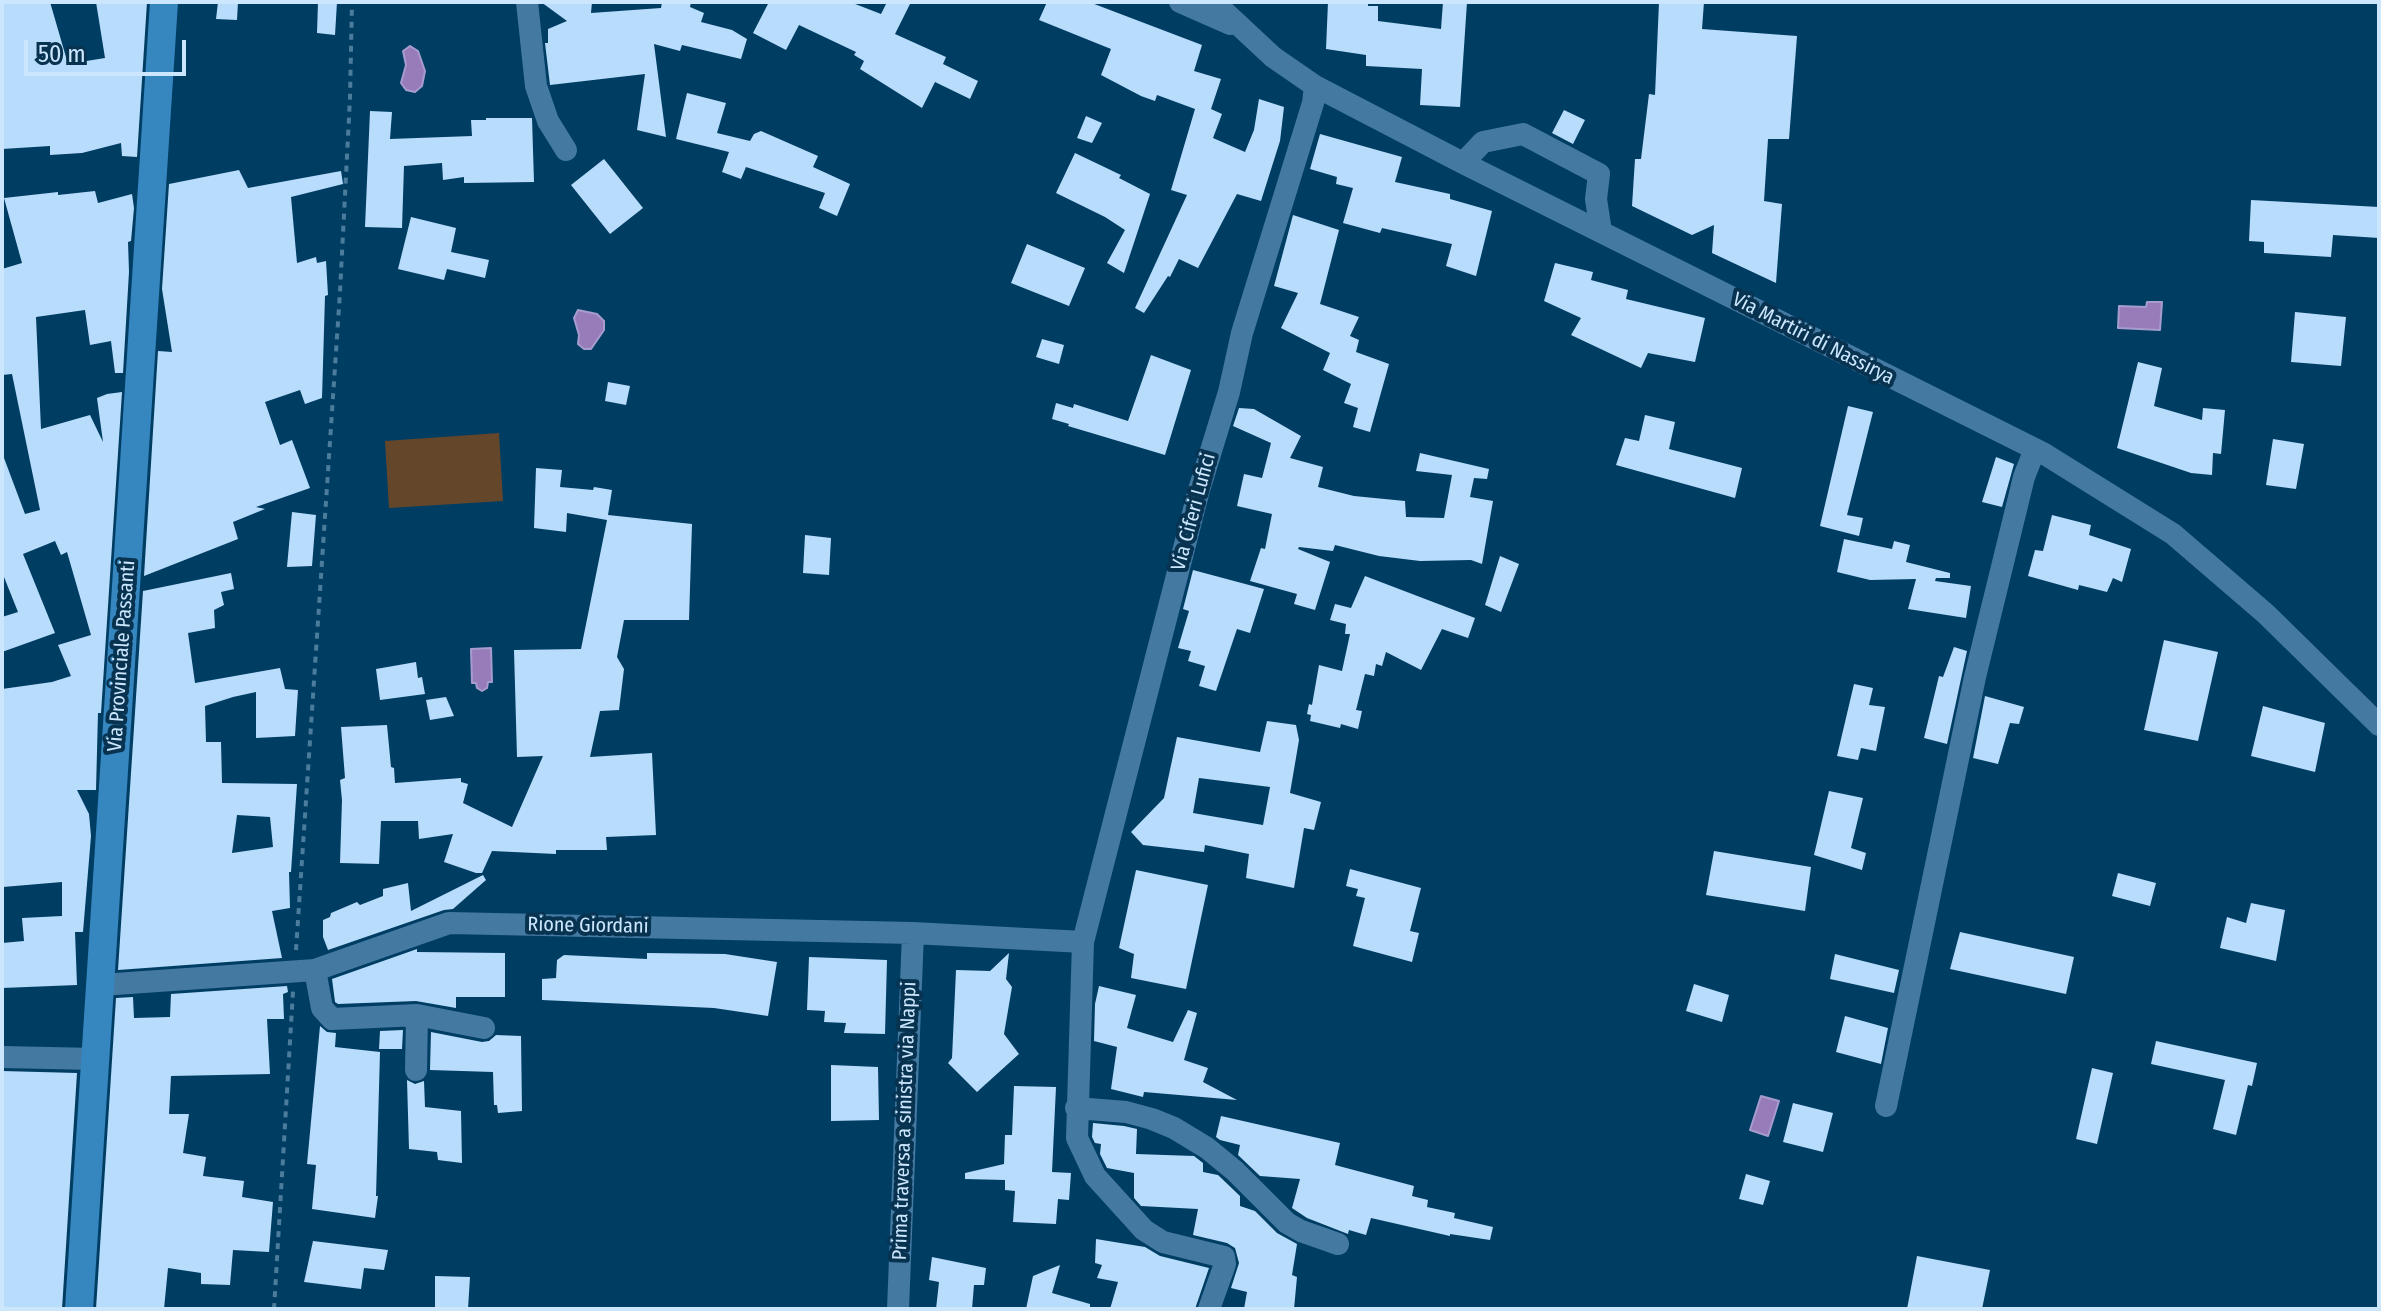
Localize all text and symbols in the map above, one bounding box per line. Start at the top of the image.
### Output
scale bar [28,24,190,74]
text: 50 m [38,40,86,68]
street label: Via Martiri di Nassirya [1728,288,1898,390]
street label: Via Ciferi Lufici [1167,451,1221,573]
street label: Via Provinciale Passanti [103,559,141,753]
street label: Rione Giordani [527,913,649,939]
street label: Prima traversa a sinistra via Nappi [888,981,922,1261]

